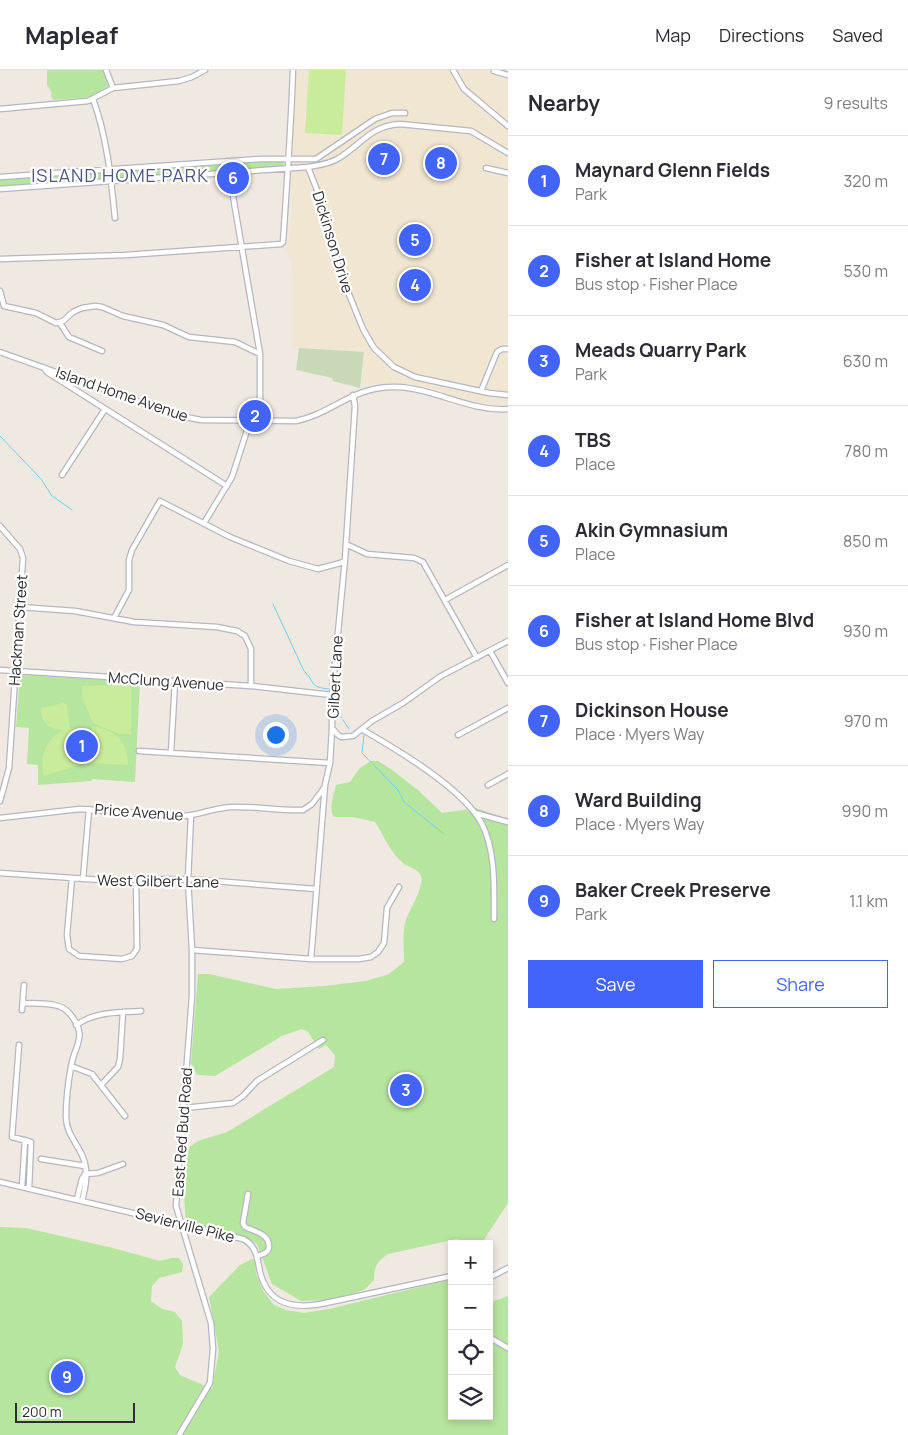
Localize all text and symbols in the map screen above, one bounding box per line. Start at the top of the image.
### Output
text: Mapleaf [25,18,118,51]
text: Map [655,23,691,47]
text: Directions [719,23,804,47]
text: Saved [832,23,883,47]
text: Nearby [528,89,600,117]
text: 9 results [823,92,888,114]
pin: 7 [368,140,400,178]
pin: 8 [425,144,457,182]
text: Maynard Glenn Fields [575,157,770,183]
pin: 6 [217,159,249,197]
district label: ISLAND HOME PARK [31,163,209,187]
text: 1 [540,170,548,192]
text: 320 m [844,170,888,192]
text: Park [575,183,607,205]
street label: Dickinson Drive [308,188,359,296]
pin: 5 [399,221,431,259]
text: Fisher at Island Home [575,247,771,273]
text: 2 [539,260,549,282]
text: 530 m [843,260,888,282]
pin: 4 [399,266,431,304]
text: Bus stop · Fisher Place [575,273,738,295]
text: Meads Quarry Park [575,337,746,363]
text: 3 [539,350,549,372]
text: 630 m [843,350,888,372]
street label: Island Home Avenue [53,361,191,427]
text: Park [575,363,607,385]
pin: 2 [239,397,271,435]
text: TBS [575,427,611,453]
text: 4 [539,440,549,462]
text: 780 m [844,440,888,462]
text: Place [575,453,615,475]
text: Akin Gymnasium [575,517,728,543]
text: 5 [539,530,549,552]
text: 850 m [843,530,888,552]
text: Place [575,543,615,565]
street label: Hackman Street [4,574,32,686]
text: Fisher at Island Home Blvd [575,607,814,633]
text: 6 [539,620,549,642]
text: 930 m [843,620,888,642]
text: Bus stop · Fisher Place [575,633,738,655]
street label: Gilbert Lane [322,635,348,719]
street label: McClung Avenue [107,666,225,696]
text: Dickinson House [575,697,729,723]
text: 7 [540,710,548,732]
text: 970 m [844,710,888,732]
your location [263,722,289,748]
text: Place · Myers Way [575,723,704,745]
pin: 1 [66,727,98,765]
text: Ward Building [575,787,702,813]
street label: Price Avenue [94,798,184,826]
text: 8 [539,800,549,822]
text: 990 m [842,800,888,822]
text: Place · Myers Way [575,813,704,835]
street label: West Gilbert Lane [97,869,219,893]
text: Baker Creek Preserve [575,877,771,903]
text: 9 [539,890,549,912]
text: 1.1 km [849,890,888,912]
text: Park [575,903,607,925]
button: Save [528,960,703,1008]
button: Share [713,960,888,1008]
street label: East Red Bud Road [167,1067,197,1197]
pin: 3 [390,1071,422,1109]
street label: Sevierville Pike [133,1203,237,1248]
map controls [448,1240,493,1420]
button: + [448,1240,493,1285]
button: − [448,1285,493,1330]
button: locate [448,1330,493,1375]
pin: 9 [51,1358,83,1396]
button: layers [448,1375,493,1420]
scale bar [15,1400,135,1423]
text: 200 m [22,1402,62,1421]

